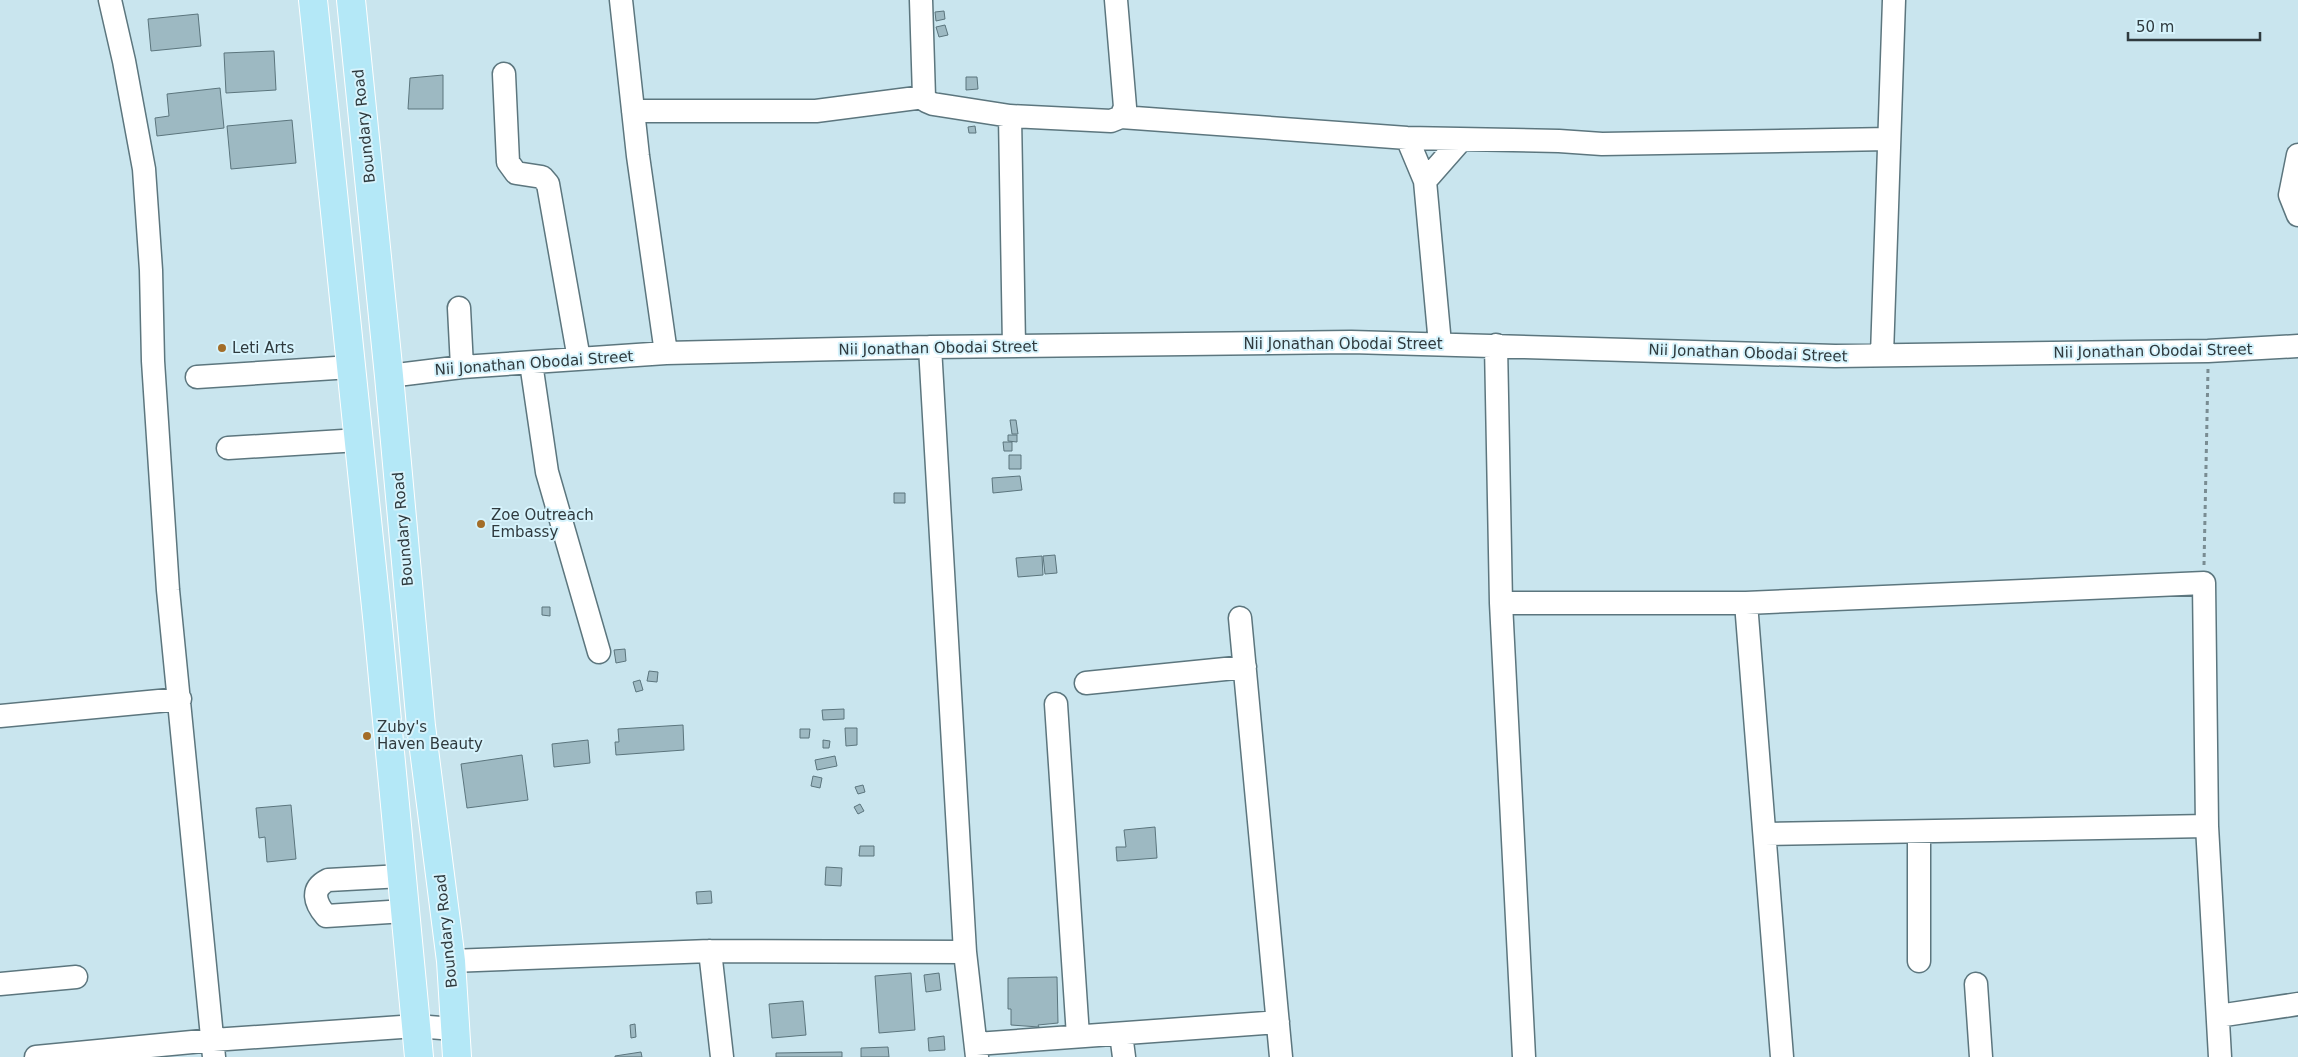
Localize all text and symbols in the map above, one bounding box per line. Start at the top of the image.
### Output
scale bar [2128,10,2260,42]
text: 50 m [2136,18,2174,36]
street label: Boundary Road [349,68,379,184]
street label: Nii Jonathan Obodai Street [1243,335,1443,353]
street label: Nii Jonathan Obodai Street [838,337,1038,359]
place label: Leti Arts [232,339,294,357]
street label: Nii Jonathan Obodai Street [2053,340,2253,362]
street label: Nii Jonathan Obodai Street [1648,341,1848,365]
marker: Leti Arts [216,342,228,354]
street label: Nii Jonathan Obodai Street [434,347,634,379]
street label: Boundary Road [389,471,417,587]
place label: Zoe Outreach Embassy [491,506,594,541]
marker: Zoe Outreach Embassy [475,518,487,530]
place label: Zuby's Haven Beauty [377,718,483,753]
marker: Zuby's Haven Beauty [361,730,373,742]
street label: Boundary Road [431,873,461,989]

